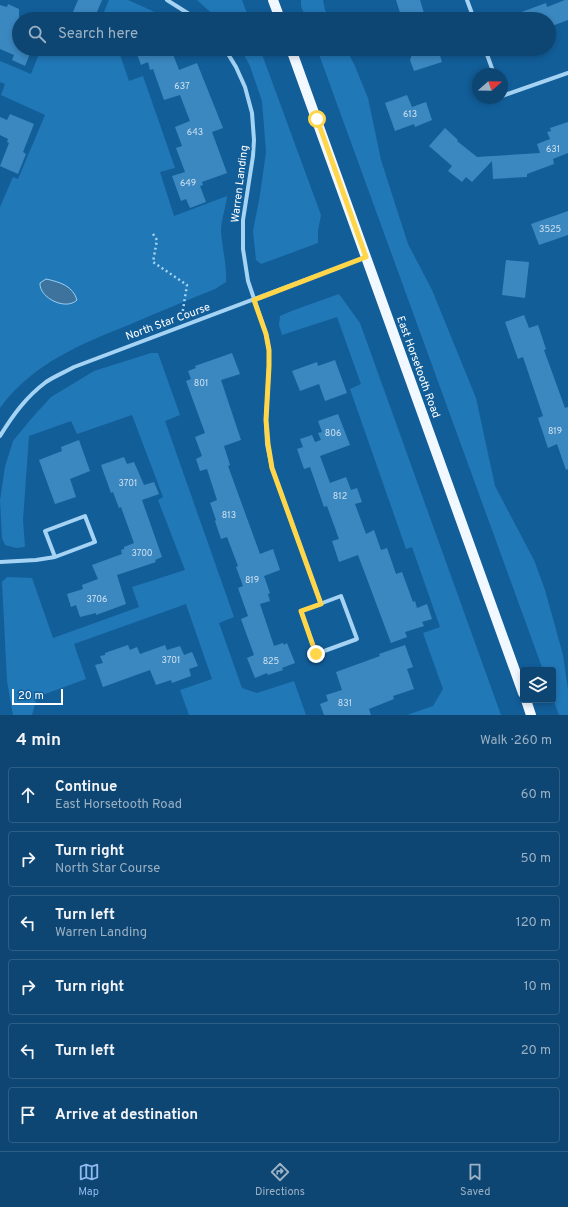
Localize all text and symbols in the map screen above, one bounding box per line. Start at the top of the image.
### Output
search box [12,12,556,56]
icon: search [26,23,48,45]
text: Search here [58,25,138,44]
north arrow [472,68,508,104]
house number: 637 [174,81,190,92]
house number: 613 [403,109,417,120]
route start [308,110,326,128]
house number: 643 [187,127,203,138]
street label: Warren Landing [228,144,252,224]
house number: 631 [546,144,560,155]
house number: 649 [180,178,196,189]
house number: 3525 [539,224,561,235]
street label: North Star Course [124,300,212,344]
street label: East Horsetooth Road [393,314,443,420]
house number: 801 [194,378,208,389]
house number: 819 [548,426,562,437]
house number: 806 [325,428,341,439]
house number: 3701 [119,478,137,489]
house number: 812 [333,491,347,502]
house number: 813 [222,510,236,521]
house number: 3700 [131,548,153,559]
house number: 819 [245,575,259,586]
house number: 3706 [87,594,107,605]
route end [307,645,325,663]
house number: 3701 [162,655,180,666]
house number: 825 [263,656,279,667]
map controls [520,667,556,703]
button: layers [520,667,556,703]
scale bar [12,687,63,706]
text: 20 m [18,689,44,703]
house number: 831 [338,698,352,709]
text: 4 min [16,730,61,752]
text: Walk · 260 m [480,733,552,749]
text: Continue [55,778,117,797]
icon: ahead [17,784,39,806]
text: 60 m [521,787,551,803]
text: East Horsetooth Road [55,797,182,813]
text: Turn right [55,842,124,861]
icon: right [17,848,39,870]
text: 50 m [521,851,551,867]
text: North Star Course [55,861,160,877]
text: Turn left [55,906,115,925]
icon: left [17,912,39,934]
text: 120 m [516,915,551,931]
text: Warren Landing [55,925,147,941]
icon: right [17,976,39,998]
text: Turn right [55,978,124,997]
text: 10 m [524,979,551,995]
icon: left [17,1040,39,1062]
text: Turn left [55,1042,115,1061]
text: 20 m [521,1043,551,1059]
icon: arrive [17,1104,39,1126]
text: Arrive at destination [55,1106,198,1125]
tab: Map [78,1161,100,1199]
tab: Directions [255,1161,305,1199]
tab: Saved [460,1161,490,1199]

